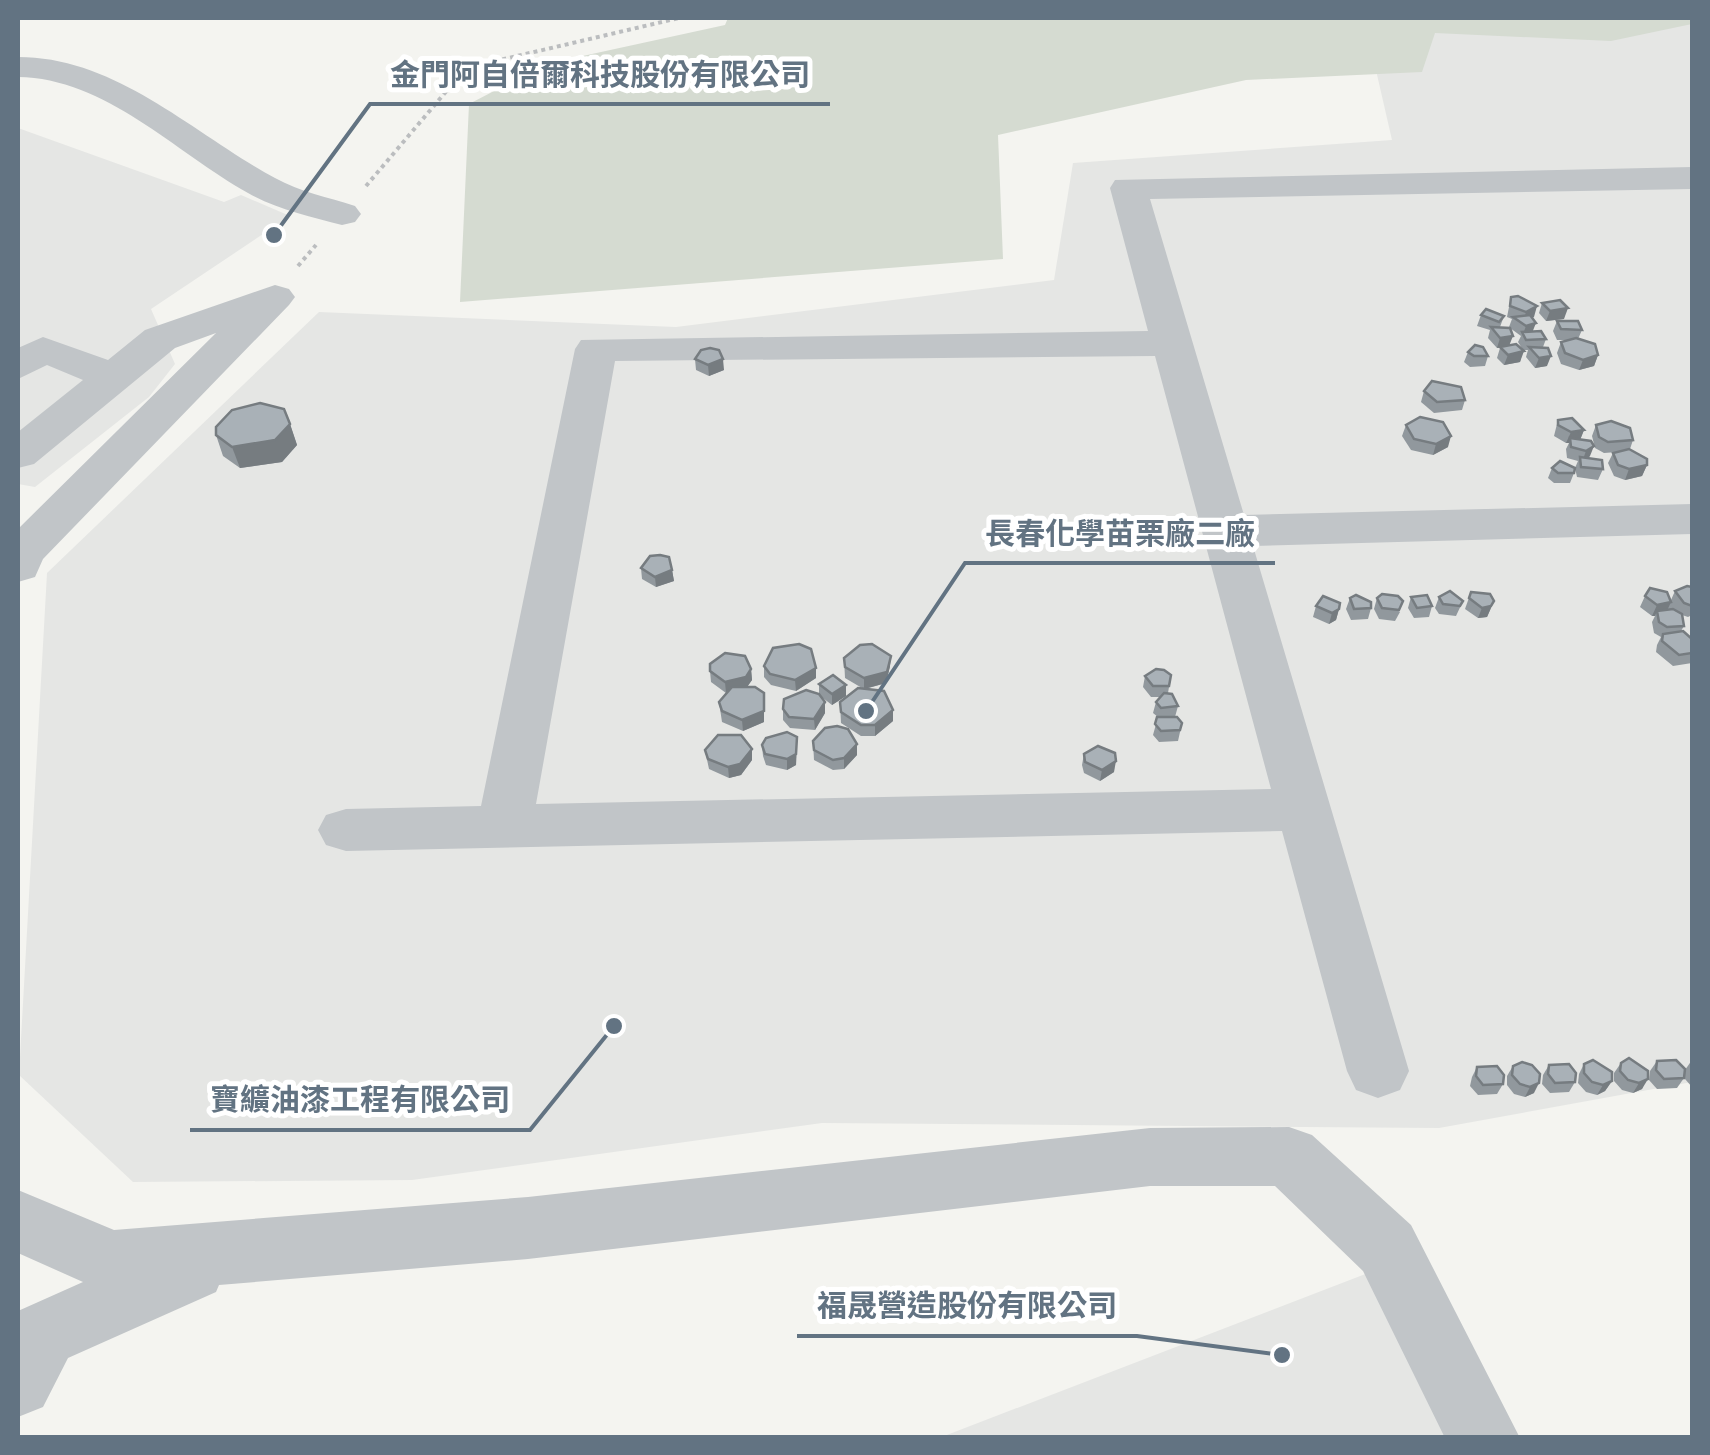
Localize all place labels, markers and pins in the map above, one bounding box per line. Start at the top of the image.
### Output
callout: 金門阿自倍爾科技股份有限公司 [370,44,830,104]
callout: 長春化學苗栗廠二廠 [965,503,1275,563]
callout: 寶纊油漆工程有限公司 [190,1070,530,1130]
callout: 福晟營造股份有限公司 [797,1276,1137,1336]

